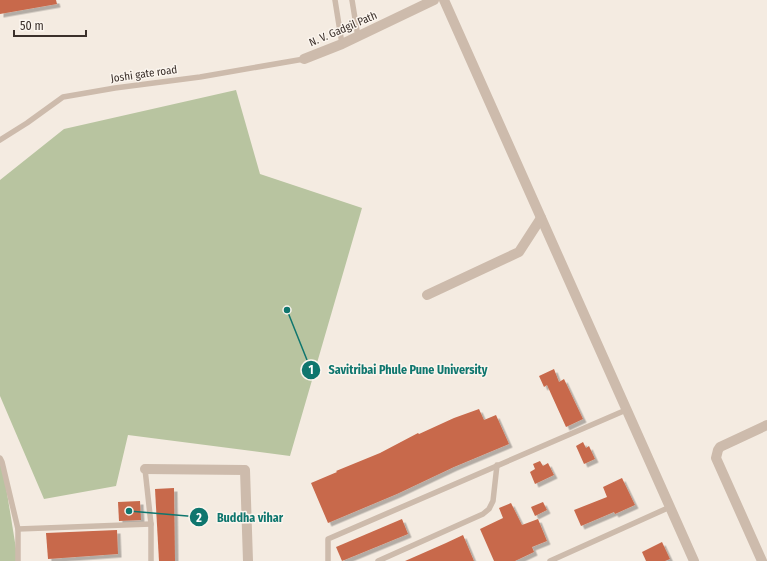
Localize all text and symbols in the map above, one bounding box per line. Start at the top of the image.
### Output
street label: N. V. Gadgil Path [307,9,379,49]
scale bar [14,12,86,38]
text: 50 m [20,19,44,33]
street label: Joshi gate road [110,63,178,85]
callout: Savitribai Phule Pune University [301,358,496,382]
text: 1 [308,363,314,377]
text: Savitribai Phule Pune University [328,363,488,377]
callout: Buddha vihar [189,505,291,529]
text: 2 [195,511,202,525]
text: Buddha vihar [217,511,284,525]

